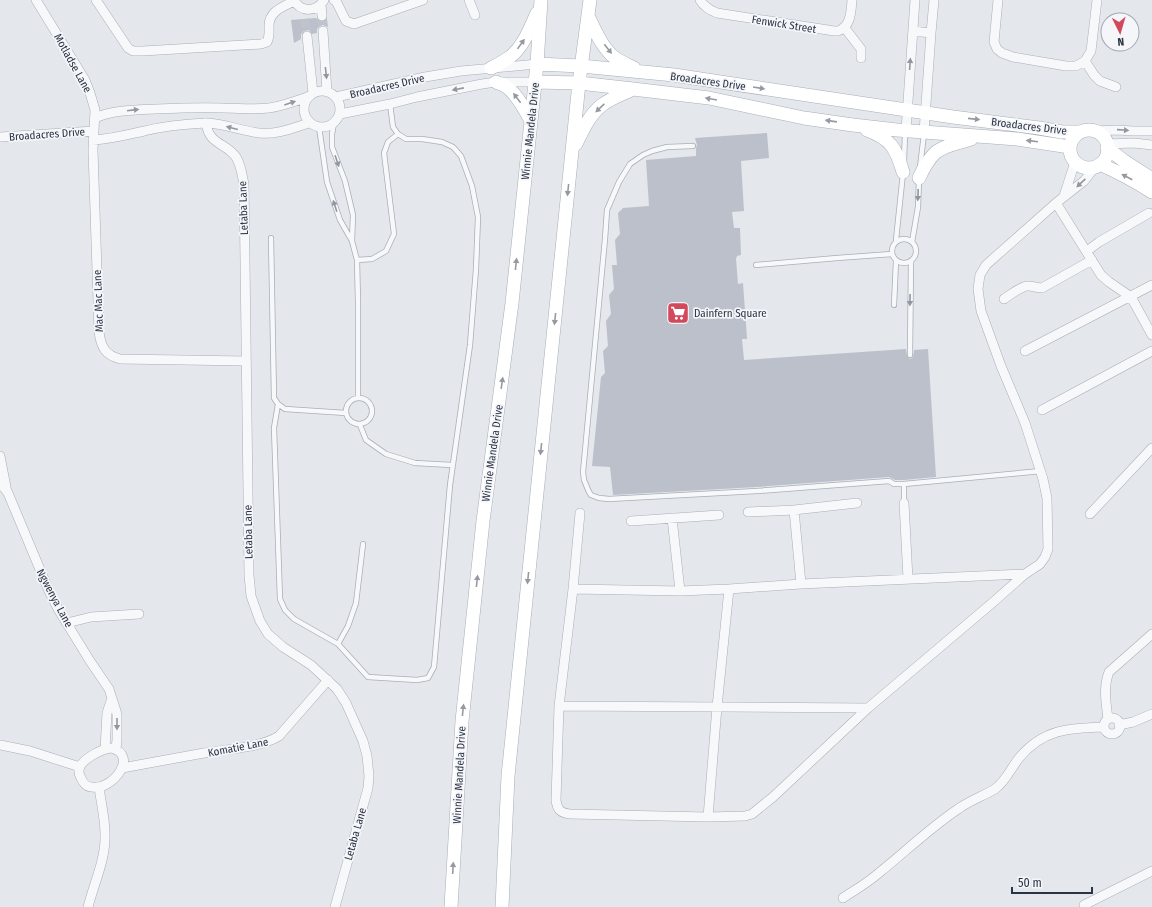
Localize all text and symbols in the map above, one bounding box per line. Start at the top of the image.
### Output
north arrow [1100,12,1140,52]
street label: Fenwick Street [751,13,817,36]
street label: Motladse Lane [51,32,94,95]
text: N [1117,35,1125,48]
one-way arrow [517,39,525,50]
one-way arrow [603,44,612,55]
one-way arrow [907,58,914,70]
one-way arrow [323,67,329,79]
street label: Broadacres Drive [669,70,747,93]
street label: Broadacres Drive [349,72,426,101]
street label: Winnie Mandela Drive [519,82,542,180]
one-way arrow [753,85,765,91]
one-way arrow [452,86,464,92]
one-way arrow [513,93,521,104]
one-way arrow [705,96,717,102]
one-way arrow [284,100,296,106]
one-way arrow [594,104,605,113]
one-way arrow [127,107,139,114]
street label: Broadacres Drive [990,115,1068,138]
one-way arrow [968,116,980,123]
one-way arrow [825,118,837,124]
one-way arrow [226,124,238,130]
street label: Broadacres Drive [9,125,85,144]
one-way arrow [1117,127,1129,134]
one-way arrow [1025,138,1038,144]
one-way arrow [335,156,341,168]
one-way arrow [1121,173,1132,180]
one-way arrow [1076,178,1087,187]
street label: Letaba Lane [236,181,251,235]
one-way arrow [565,184,572,196]
one-way arrow [915,189,921,202]
one-way arrow [332,200,338,212]
one-way arrow [513,258,520,270]
street label: Mac Mac Lane [91,270,106,332]
one-way arrow [907,294,914,306]
supermarket icon: Dainfern Square [665,300,691,326]
place label: Dainfern Square [694,307,767,320]
one-way arrow [552,313,558,325]
one-way arrow [499,377,505,389]
street label: Winnie Mandela Drive [479,404,506,502]
one-way arrow [538,443,545,455]
street label: Letaba Lane [242,505,255,559]
street label: Ngwenya Lane [34,567,75,630]
one-way arrow [525,572,531,584]
one-way arrow [473,575,480,587]
one-way arrow [459,704,466,716]
one-way arrow [114,718,120,731]
street label: Winnie Mandela Drive [450,726,469,824]
street label: Komatie Lane [207,735,269,760]
street label: Letaba Lane [342,806,369,862]
one-way arrow [450,862,457,874]
scale bar [1012,869,1092,895]
text: 50 m [1018,876,1042,890]

